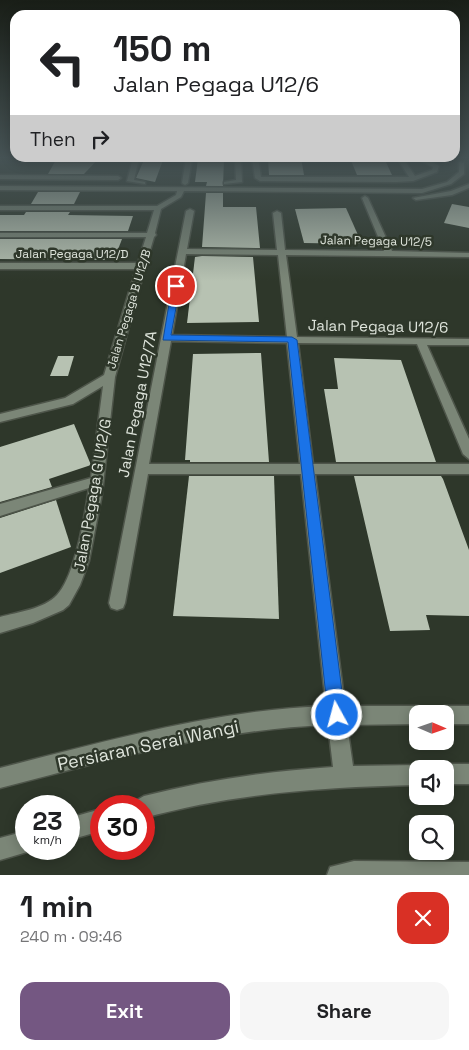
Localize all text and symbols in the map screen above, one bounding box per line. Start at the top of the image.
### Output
text: 150 m [113,27,211,71]
icon: left [30,30,95,95]
text: Jalan Pegaga U12/6 [113,70,319,98]
icon: right [86,125,114,153]
text: Then [30,127,76,152]
street label: Jalan Pegaga U12/5 [320,232,432,250]
street label: Jalan Pegaga U12/D [16,246,128,262]
street label: Jalan Pegaga B U12/B [103,247,155,371]
pin [155,265,197,307]
icon: arrive [162,272,190,300]
street label: Jalan Pegaga U12/6 [308,315,448,337]
street label: Jalan Pegaga U12/7A [113,328,161,479]
street label: Jalan Pegaga G U12/G [69,417,115,573]
position arrow [310,688,362,740]
north arrow [409,705,454,750]
map controls [409,705,454,860]
street label: Persiaran Serai Wangi [55,715,241,775]
button: sound [409,760,454,805]
speed limit sign: 30 [90,795,155,860]
text: 23 [32,805,63,837]
button: search [409,815,454,860]
text: km/h [33,832,62,848]
text: 1 min [20,887,93,926]
button: close [397,892,449,944]
text: 240 m · 09:46 [20,926,122,947]
button: Exit [20,982,230,1040]
button: Share [240,982,449,1040]

